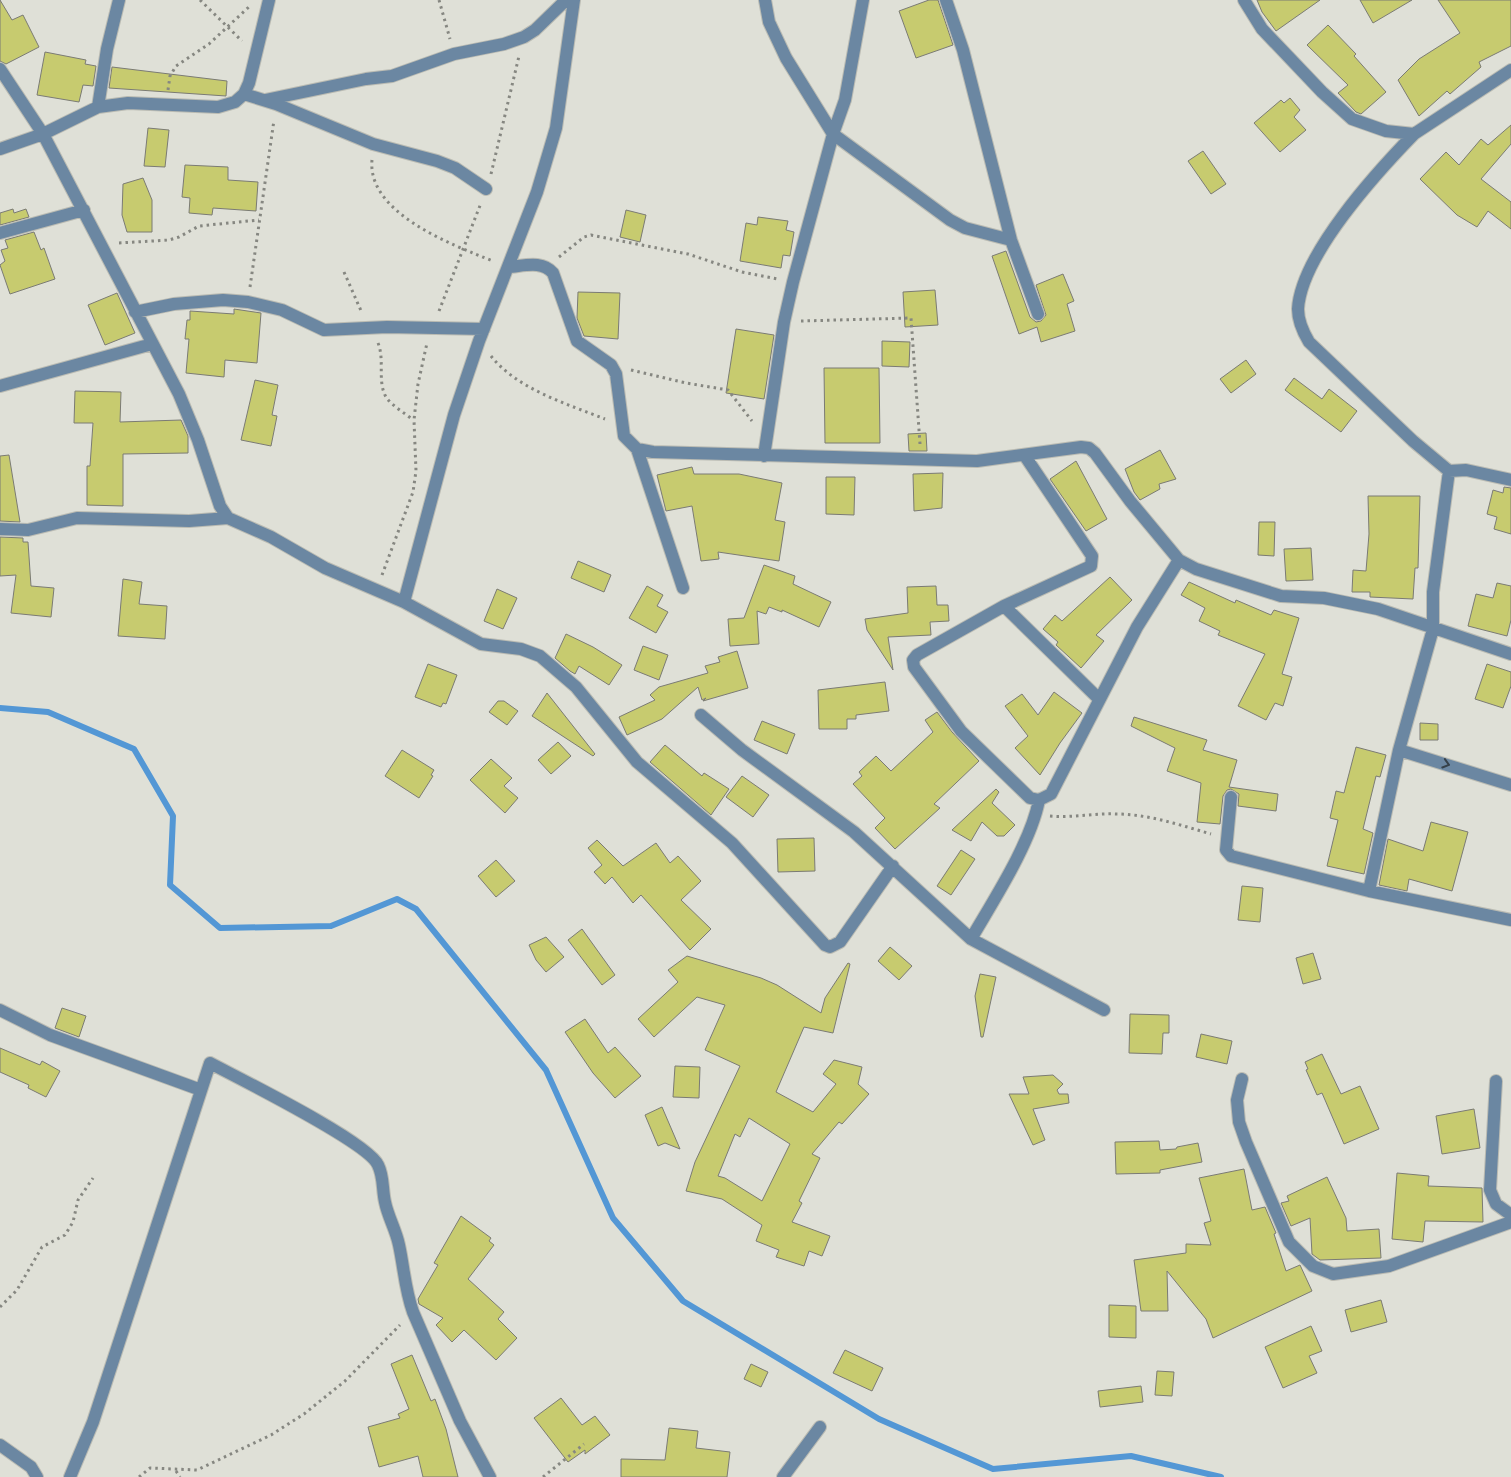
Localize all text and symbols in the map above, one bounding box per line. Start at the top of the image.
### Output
one-way arrow [1441,759,1449,769]

